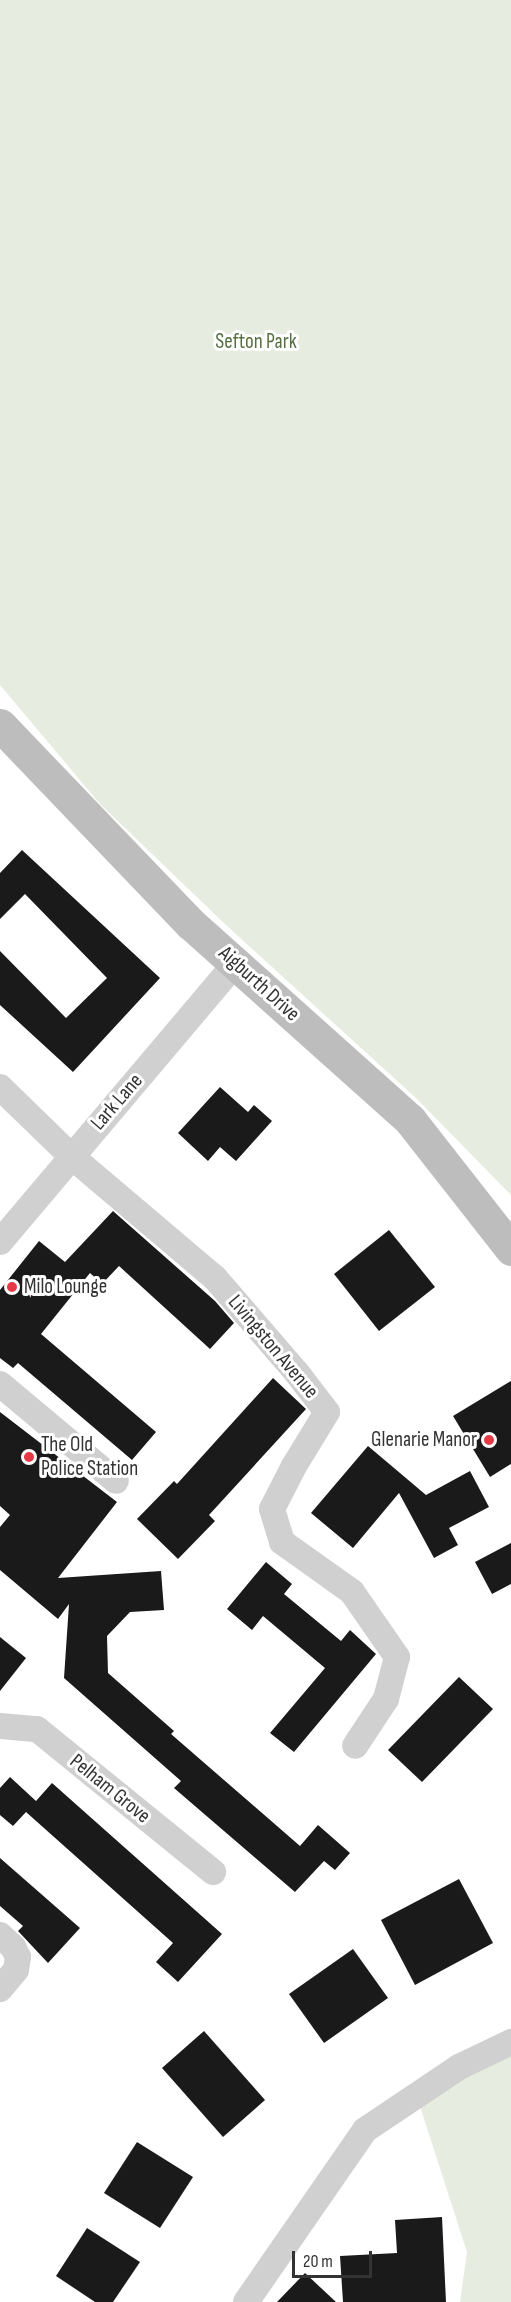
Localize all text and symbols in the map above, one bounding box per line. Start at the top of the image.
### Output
park label: Sefton Park [215,329,297,355]
street label: Aigburth Drive [213,941,305,1027]
street label: Lark Lane [86,1069,148,1135]
place label: Milo Lounge [24,1274,107,1300]
marker: Milo Lounge [5,1280,19,1294]
street label: Livingston Avenue [222,1290,324,1404]
place label: Glenarie Manor [371,1427,477,1453]
place label: The Old Police Station [41,1432,138,1482]
marker: Glenarie Manor [482,1433,496,1447]
marker: The Old Police Station [22,1450,36,1464]
street label: Pelham Grove [65,1749,155,1829]
scale bar [295,2239,374,2277]
text: 20 m [303,2251,333,2272]

